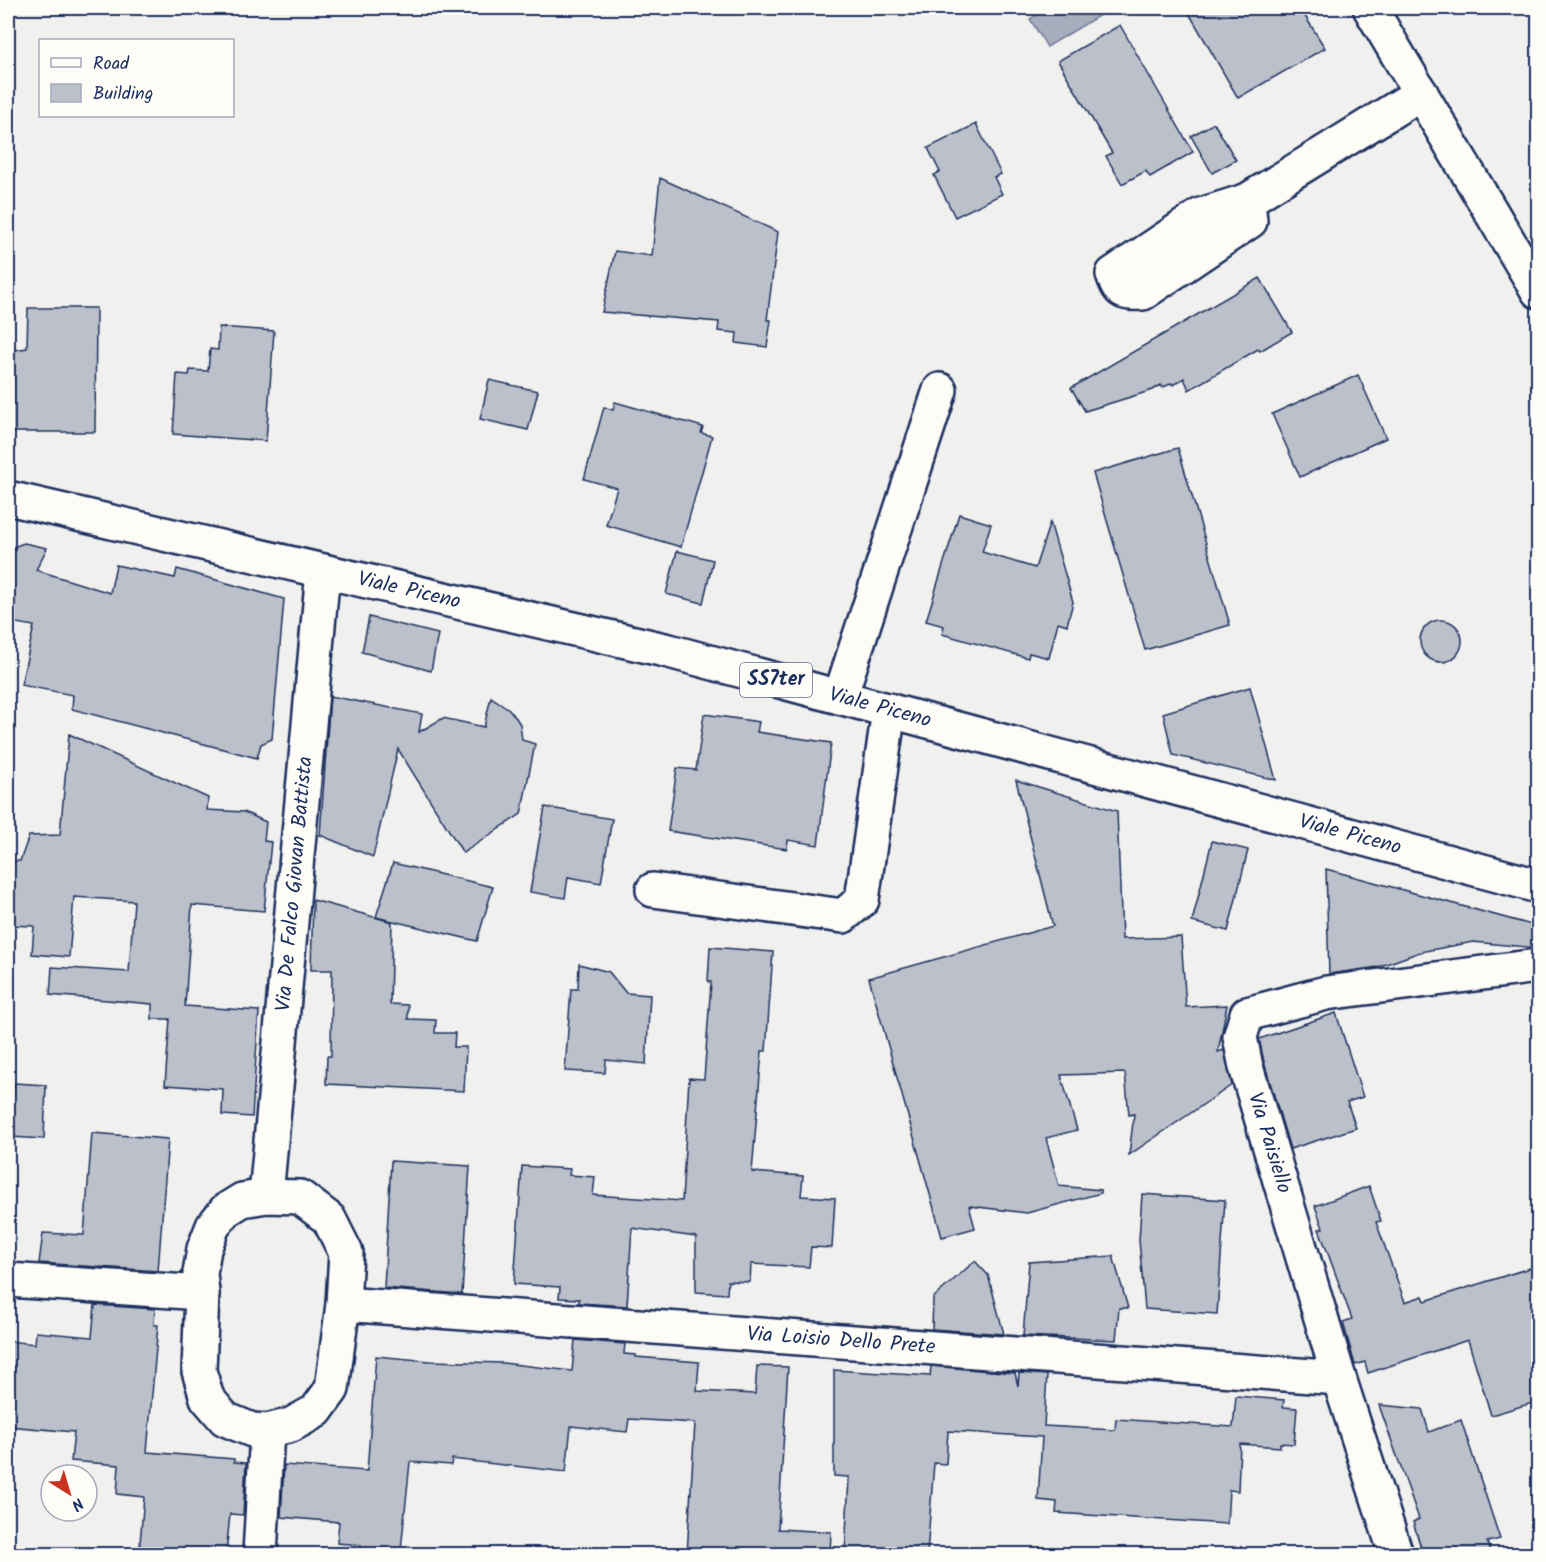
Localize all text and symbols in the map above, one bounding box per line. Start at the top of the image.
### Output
legend [39,39,234,117]
text: Road [93,50,130,79]
text: Building [93,80,153,109]
street label: Viale Piceno [354,563,464,619]
road number: SS7ter [740,663,812,697]
street label: Viale Piceno [825,678,935,738]
street label: Via De Falco Giovan Battista [267,755,323,1013]
street label: Viale Piceno [1295,805,1405,865]
street label: Via Paisiello [1238,1089,1300,1197]
street label: Via Loisio Dello Prete [746,1318,937,1364]
north arrow [39,1463,99,1523]
text: N [66,1491,89,1517]

